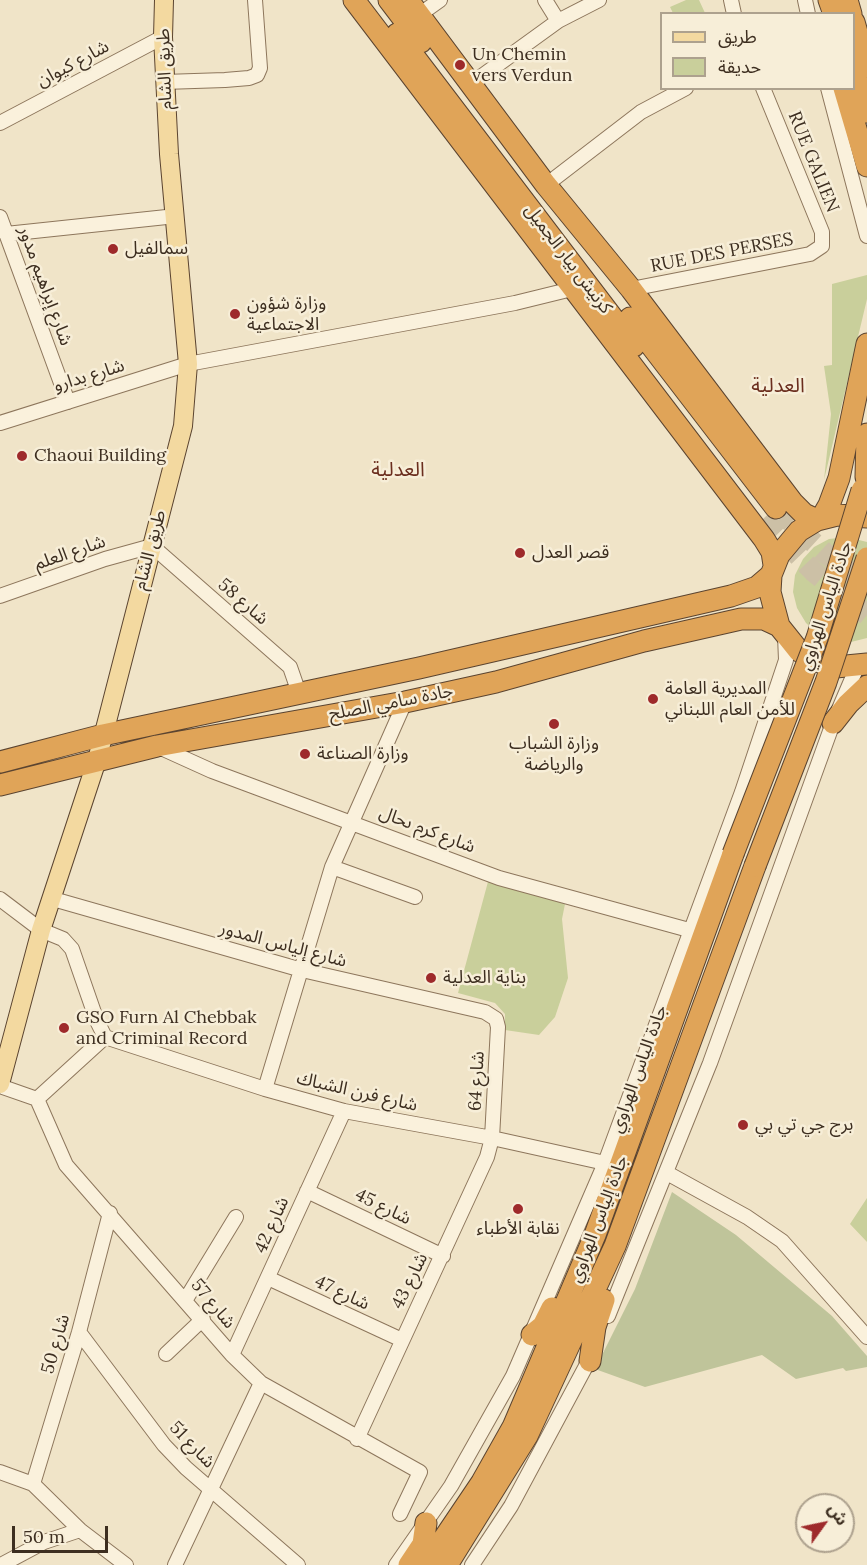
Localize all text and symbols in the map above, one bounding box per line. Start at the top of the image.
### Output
legend [660,12,855,90]
text: طريق [718,25,757,48]
street label: طريق الشام [153,28,177,110]
street label: شارع كيوان [33,36,113,92]
place label: Un Chemin vers Verdun [472,44,573,86]
text: حديقة [718,55,761,78]
marker: Un Chemin vers Verdun [453,58,467,72]
street label: RUE GALIEN [783,108,843,216]
street label: كرنيش بيار الجميل [520,200,616,318]
street label: شارع إبراهيم مدور [13,223,77,349]
street label: RUE DES PERSES [649,229,795,277]
place label: سمالفيل [125,238,188,260]
marker: سمالفيل [106,242,120,256]
place label: وزارة شؤون الاجتماعية [247,293,326,336]
marker: وزارة شؤون الاجتماعية [228,307,242,321]
street label: شارع بدارو [51,355,127,397]
district label: العدلية [751,374,805,398]
place label: Chaoui Building [34,445,166,467]
marker: Chaoui Building [15,449,29,463]
district label: العدلية [371,458,425,482]
street label: طريق الشام [129,508,171,592]
street label: شارع العلم [32,531,108,575]
street label: جادة الياس الهراوي [795,539,857,673]
place label: قصر العدل [532,542,609,564]
marker: قصر العدل [513,546,527,560]
street label: شارع 58 [213,574,273,630]
place label: المديرية العامة للأمن العام اللبناني [665,678,795,720]
street label: جادة سامي الصلح [327,680,455,726]
marker: المديرية العامة للأمن العام اللبناني [646,692,660,706]
marker: وزارة الشباب والرياضة [547,717,561,731]
place label: وزارة الشباب والرياضة [509,733,599,776]
place label: وزارة الصناعة [317,743,409,765]
marker: وزارة الصناعة [298,747,312,761]
street label: شارع كرم ىحال [376,802,478,858]
street label: شارع إلياس المدور [217,918,349,972]
place label: بناية العدلية [443,967,526,989]
marker: بناية العدلية [424,971,438,985]
street label: جادة الياس الهراوي [606,1002,672,1136]
place label: GSO Furn Al Chebbak and Criminal Record [76,1007,257,1050]
marker: GSO Furn Al Chebbak and Criminal Record [57,1021,71,1035]
street label: شارع 64 [465,1050,489,1112]
street label: شارع فرن الشباك [294,1068,420,1116]
place label: برج جي تي بي [755,1114,853,1136]
marker: برج جي تي بي [736,1118,750,1132]
street label: جادة إلياس الهراوي [565,1152,633,1286]
street label: شارع 45 [352,1184,414,1230]
street label: شارع 42 [250,1194,294,1256]
marker: نقابة الأطباء [511,1202,525,1216]
place label: نقابة الأطباء [476,1218,560,1240]
street label: شارع 43 [387,1249,433,1313]
street label: شارع 47 [311,1271,373,1315]
street label: شارع 57 [186,1275,240,1333]
street label: شارع 50 [37,1312,75,1376]
street label: شارع 51 [165,1417,219,1473]
north arrow [795,1493,855,1553]
text: ش [824,1500,853,1529]
scale bar [15,1514,111,1552]
text: 50 m [23,1525,65,1548]

